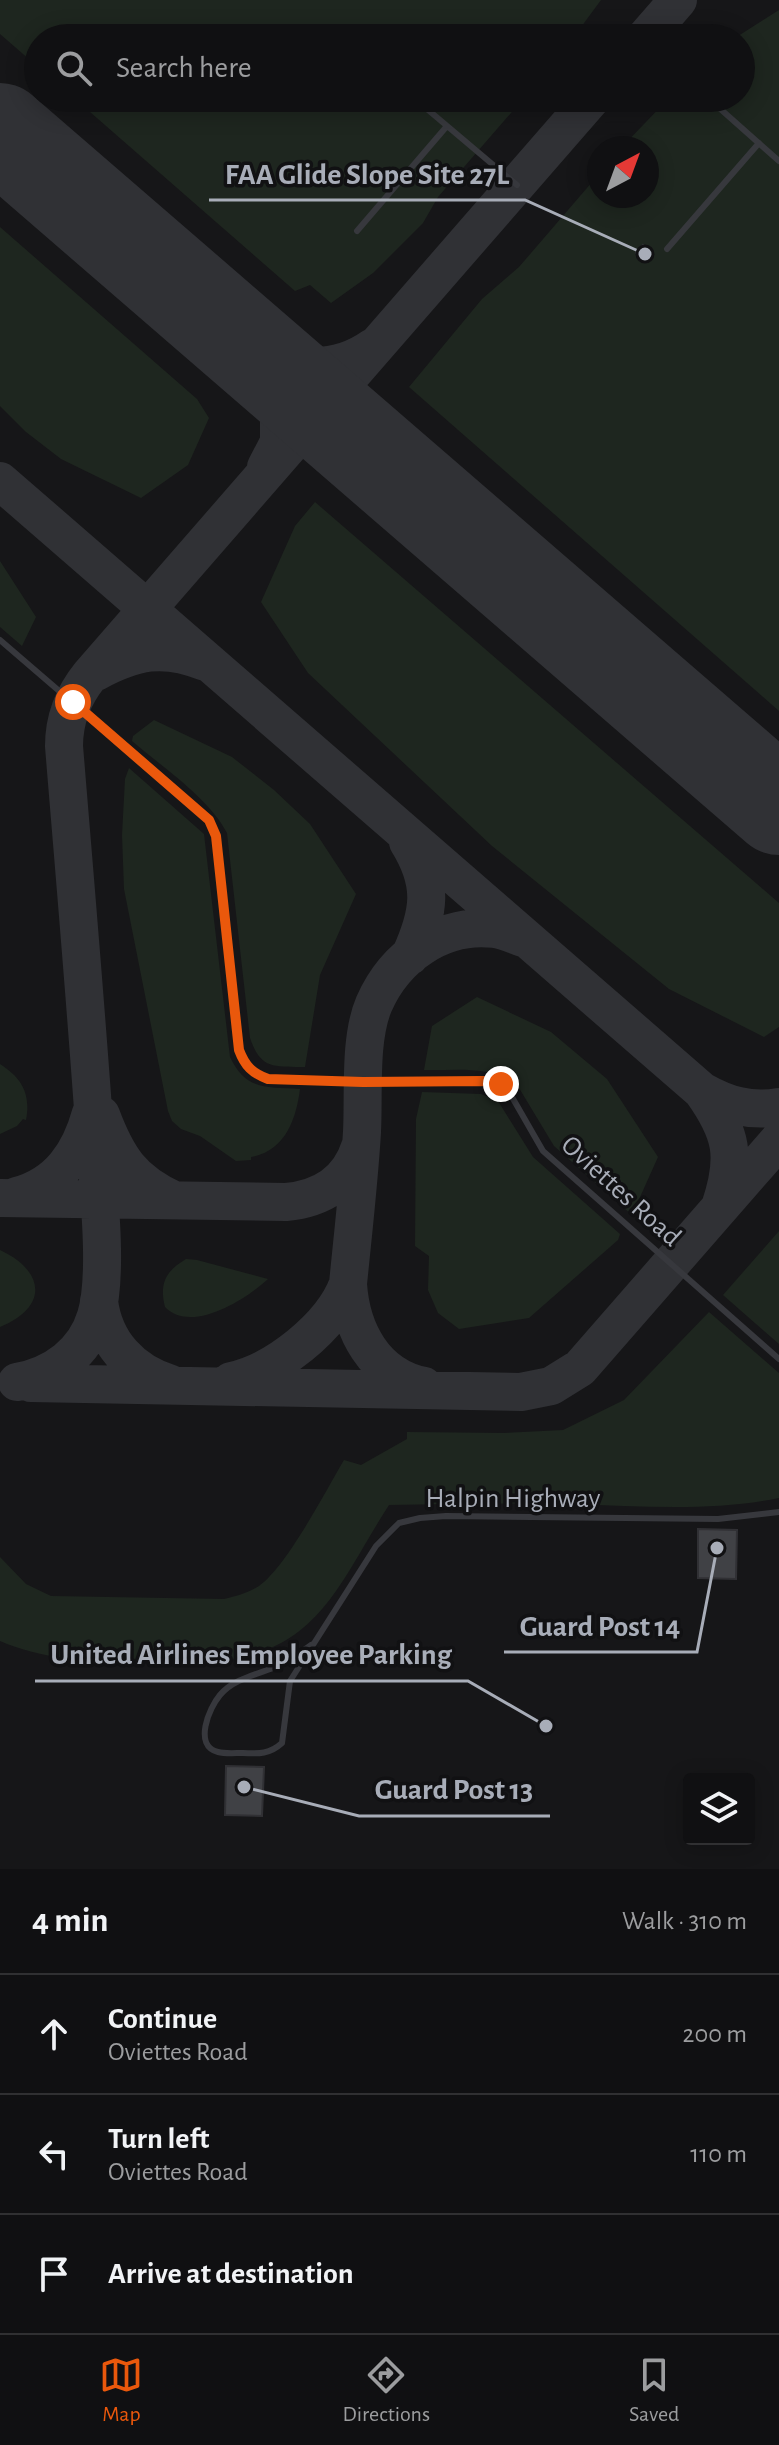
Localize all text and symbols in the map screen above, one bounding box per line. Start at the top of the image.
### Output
search box [24,24,755,112]
icon: search [52,46,96,90]
text: Search here [116,53,252,83]
north arrow [587,136,659,208]
callout: FAA Glide Slope Site 27L [209,146,525,200]
text: FAA Glide Slope Site 27L [225,160,509,190]
route start [55,684,91,720]
route end [483,1066,519,1102]
street label: Oviettes Road [555,1131,686,1252]
street label: Halpin Highway [425,1485,601,1513]
callout: Guard Post 14 [504,1598,697,1652]
text: Guard Post 14 [520,1612,680,1642]
callout: United Airlines Employee Parking [35,1627,468,1681]
text: United Airlines Employee Parking [50,1640,453,1670]
callout: Guard Post 13 [359,1762,550,1816]
map controls [683,1773,755,1845]
button: layers [683,1773,755,1845]
text: Guard Post 13 [375,1775,533,1805]
text: 4 min [32,1904,109,1938]
text: Walk · 310 m [622,1908,747,1934]
text: Continue [108,2004,217,2034]
icon: ahead [32,2012,76,2056]
text: 200 m [683,2021,747,2047]
text: Oviettes Road [108,2039,248,2065]
text: Turn left [108,2124,209,2154]
icon: left [32,2132,76,2176]
text: 110 m [690,2141,747,2167]
text: Oviettes Road [108,2159,248,2185]
icon: arrive [32,2252,76,2296]
text: Arrive at destination [108,2259,354,2289]
tab: Map [99,2353,143,2427]
tab: Directions [342,2353,430,2427]
tab: Saved [629,2353,679,2427]

